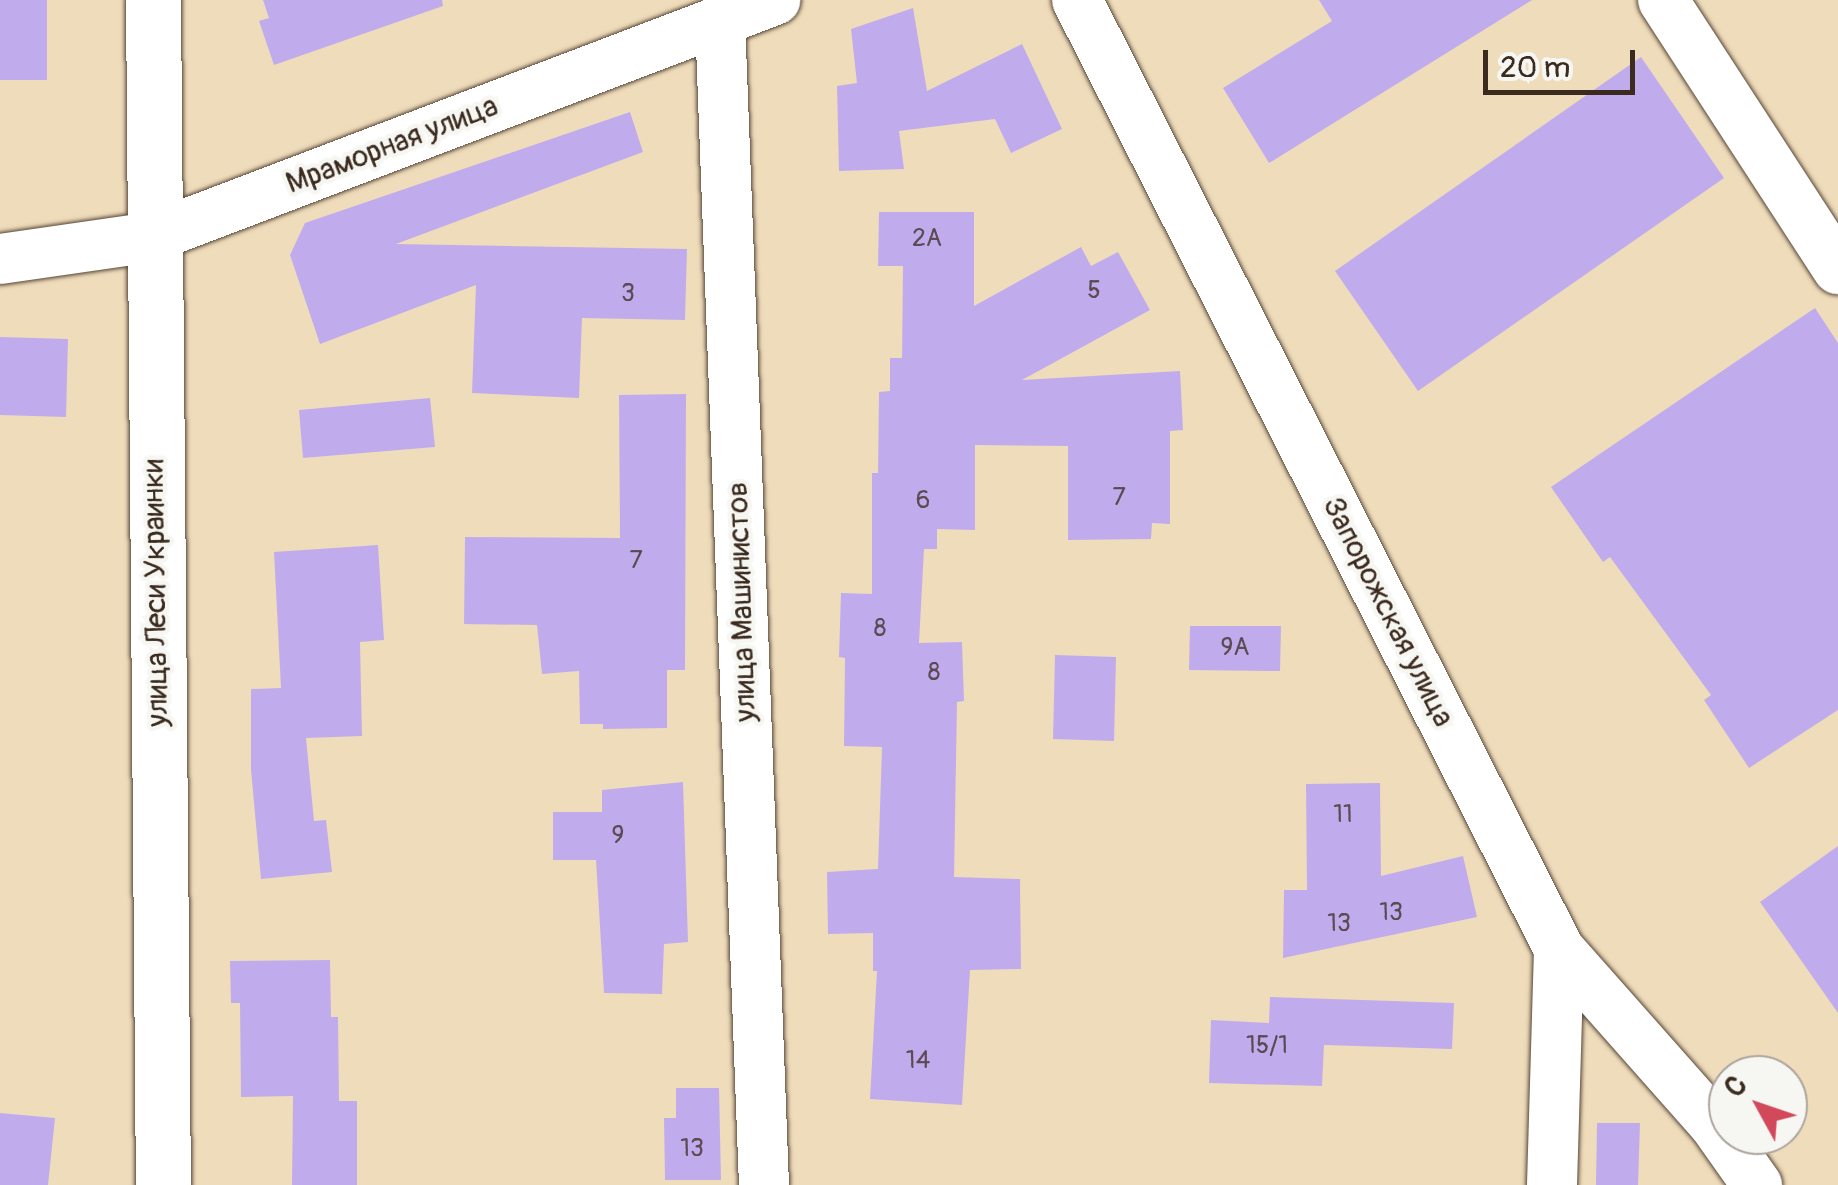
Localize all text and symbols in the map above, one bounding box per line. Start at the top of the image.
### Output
scale bar [1488,30,1640,92]
text: 20 m [1500,49,1570,86]
street label: Мраморная улица [281,88,503,202]
house number: 2А [912,224,942,254]
house number: 5 [1087,276,1101,306]
house number: 3 [621,279,635,309]
street label: улица Леси Украинки [136,459,176,727]
street label: улица Машинистов [720,481,764,723]
house number: 7 [1112,483,1126,513]
house number: 6 [916,486,930,516]
street label: Запорожская улица [1315,491,1461,733]
house number: 7 [629,546,643,576]
house number: 8 [874,614,886,644]
house number: 9А [1220,633,1250,663]
house number: 8 [928,658,940,688]
house number: 11 [1333,800,1353,830]
house number: 9 [612,821,624,851]
house number: 13 [1379,898,1403,928]
house number: 13 [1327,909,1351,939]
house number: 15/1 [1246,1031,1288,1061]
house number: 14 [906,1046,930,1076]
north arrow [1708,1055,1808,1155]
text: С [1717,1069,1755,1105]
house number: 13 [680,1134,704,1164]

